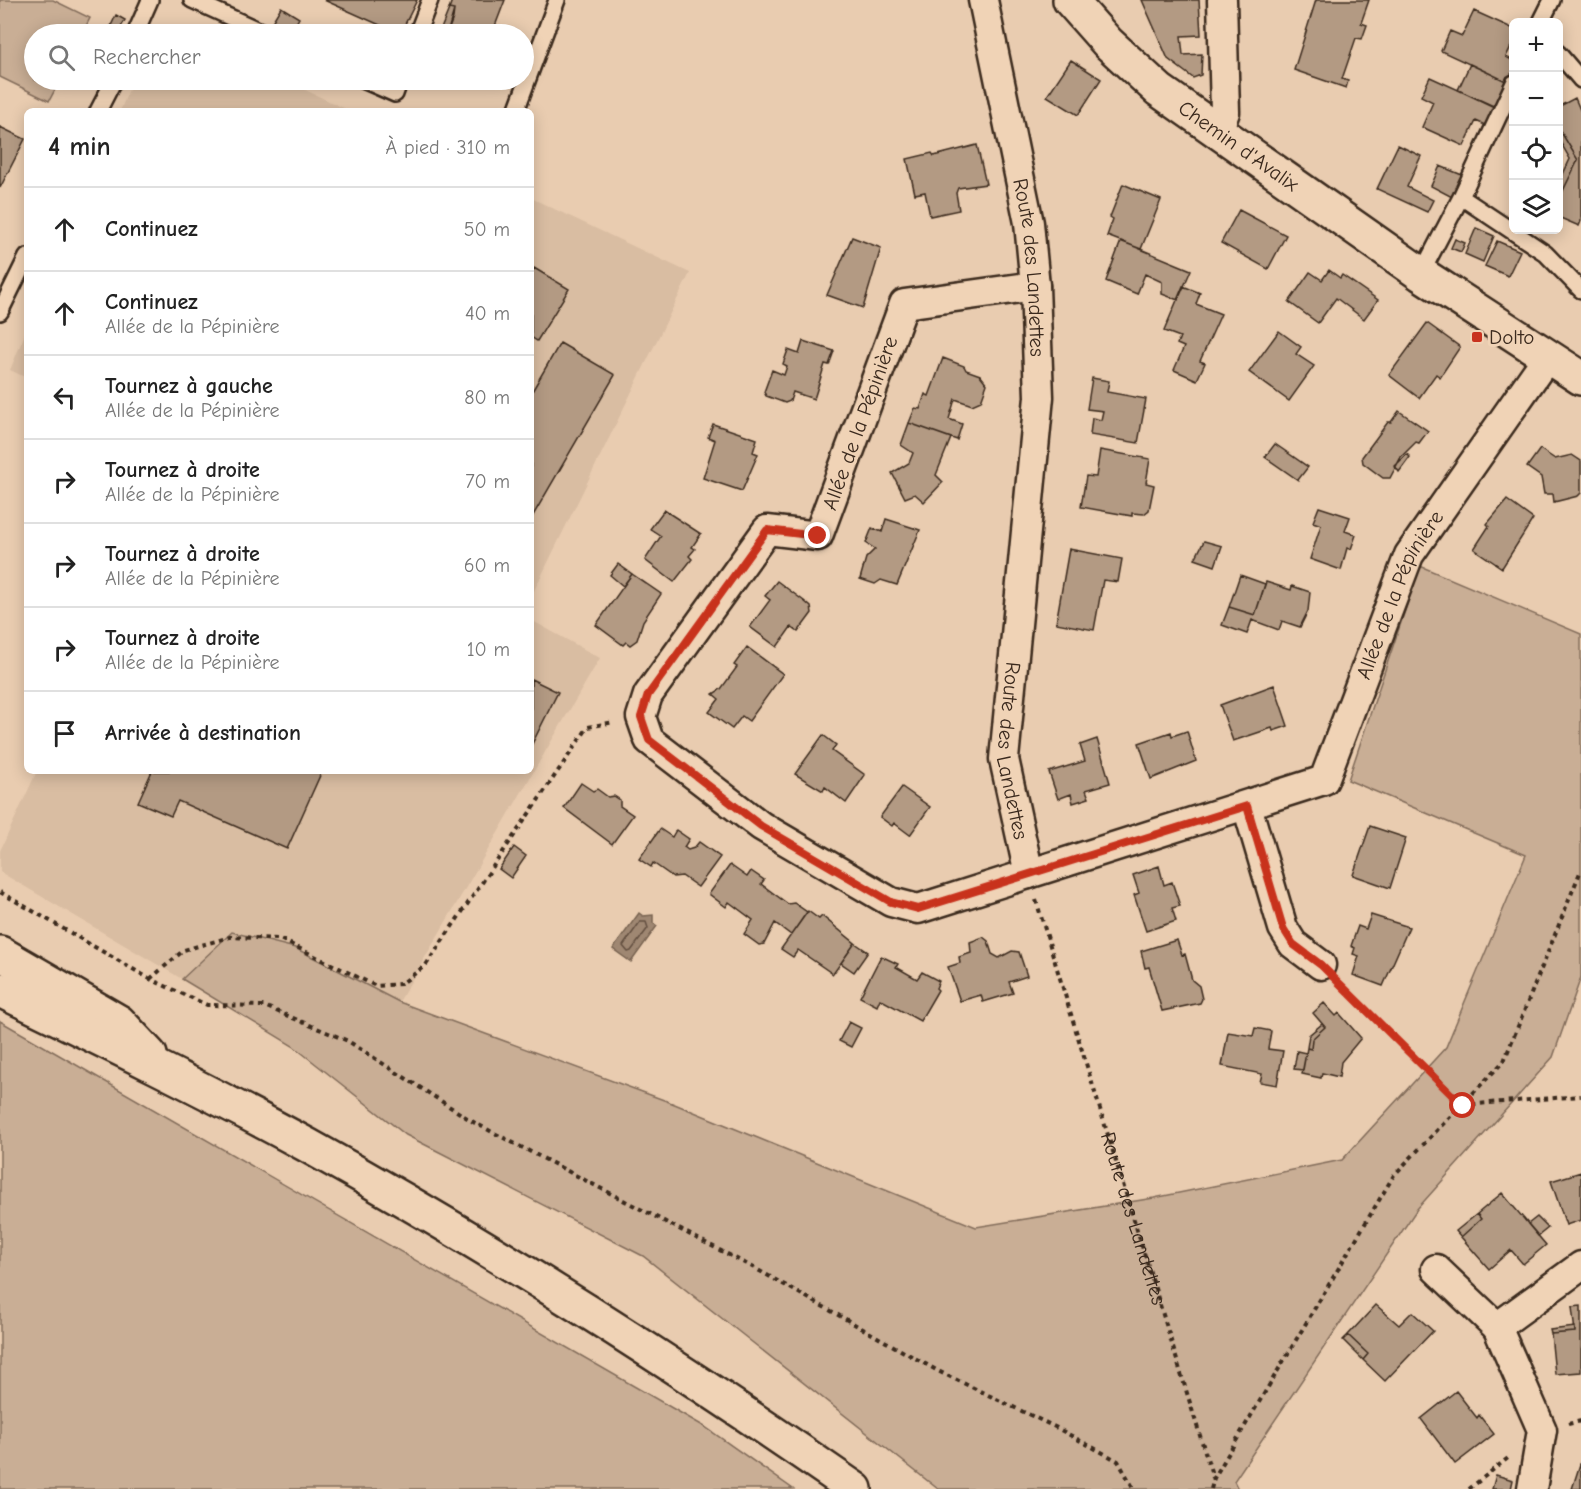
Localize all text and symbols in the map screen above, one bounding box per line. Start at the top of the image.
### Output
map controls [1509,18,1563,234]
button: + [1509,18,1563,72]
search box [24,24,534,90]
icon: search [45,41,78,74]
text: Rechercher [93,44,201,70]
button: − [1509,72,1563,126]
street label: Chemin d'Avalix [1174,95,1303,196]
button: locate [1509,126,1563,180]
text: 4 min [48,132,111,162]
text: À pied · 310 m [386,136,510,159]
street label: Route des Landettes [1008,176,1050,357]
button: layers [1509,180,1563,234]
icon: ahead [48,213,81,246]
text: Continuez [105,216,198,242]
text: 50 m [464,218,510,241]
text: Continuez [105,289,198,315]
icon: ahead [48,297,81,330]
text: 40 m [465,302,510,325]
text: Allée de la Pépinière [105,315,280,338]
place label: Dolto [1489,325,1534,349]
marker: Dolto [1470,330,1484,344]
street label: Allée de la Pépinière [817,333,903,513]
text: Tournez à gauche [105,373,273,399]
icon: left [48,381,81,414]
text: 80 m [464,386,510,409]
text: Allée de la Pépinière [105,399,280,422]
text: Tournez à droite [105,457,260,483]
icon: right [48,465,81,498]
text: 70 m [465,470,510,493]
text: Allée de la Pépinière [105,483,280,506]
street label: Allée de la Pépinière [1351,506,1448,683]
route end [804,522,830,548]
text: Tournez à droite [105,541,260,567]
icon: right [48,549,81,582]
text: 60 m [464,554,510,577]
text: Allée de la Pépinière [105,567,280,590]
text: Tournez à droite [105,625,260,651]
icon: right [48,633,81,666]
text: 10 m [467,638,510,661]
text: Allée de la Pépinière [105,651,280,674]
street label: Route des Landettes [992,661,1033,842]
icon: arrive [48,717,81,750]
text: Arrivée à destination [105,720,301,746]
route start [1449,1092,1475,1118]
street label: Route des Landettes [1096,1129,1171,1308]

